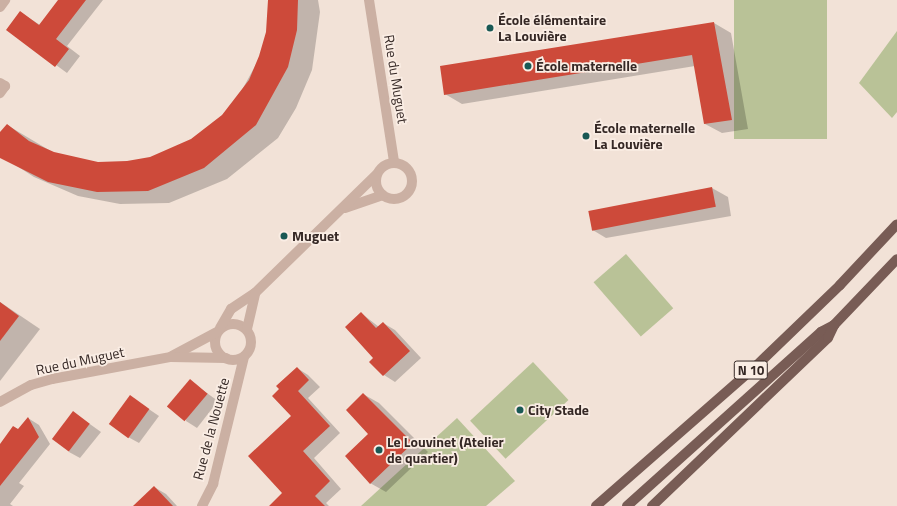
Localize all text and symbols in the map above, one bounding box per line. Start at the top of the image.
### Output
place label: École élémentaire La Louvière [498,12,606,44]
marker: École élémentaire La Louvière [485,23,495,33]
street label: Rue du Muguet [381,33,411,125]
place label: École maternelle [536,58,637,74]
marker: École maternelle [523,61,533,71]
place label: École maternelle La Louvière [594,120,695,152]
marker: École maternelle La Louvière [581,131,591,141]
place label: Muguet [292,228,339,244]
marker: Muguet [279,231,289,241]
street label: Rue du Muguet [34,343,126,379]
road number: N 10 [733,359,769,381]
street label: Rue de la Nouette [189,376,233,482]
place label: City Stade [528,402,589,418]
marker: City Stade [515,405,525,415]
place label: Le Louvinet (Atelier de quartier) [387,434,504,466]
marker: Le Louvinet (Atelier de quartier) [374,445,384,455]

